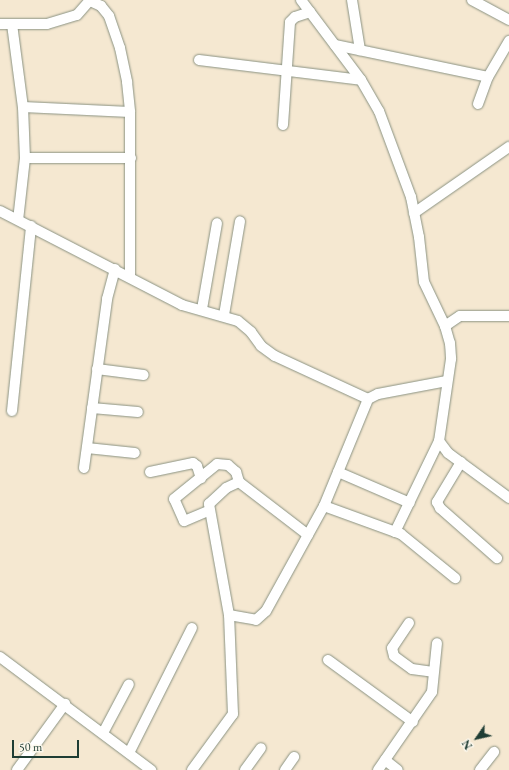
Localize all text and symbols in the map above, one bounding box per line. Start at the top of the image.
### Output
north arrow [457,718,497,758]
scale bar [14,732,81,758]
text: N [459,737,475,752]
text: 50 m [19,739,42,755]

